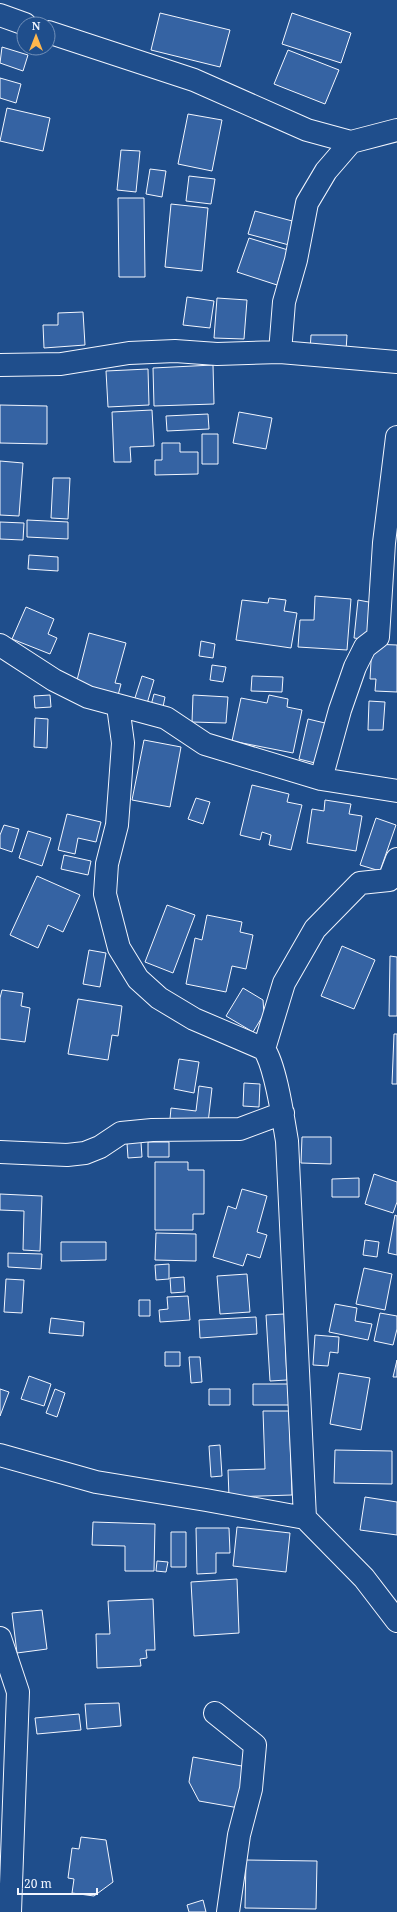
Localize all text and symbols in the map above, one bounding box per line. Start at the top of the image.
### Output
north arrow [16,16,56,56]
text: N [32,18,41,33]
scale bar [18,1870,97,1896]
text: 20 m [24,1875,52,1892]

